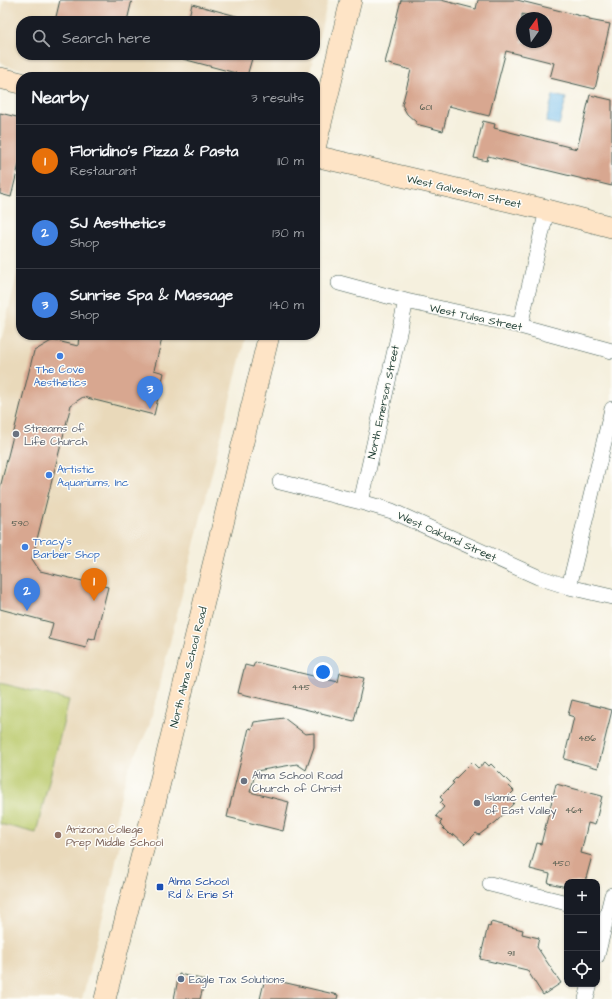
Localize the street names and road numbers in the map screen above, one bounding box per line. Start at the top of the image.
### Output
street label: West Galveston Street [405,171,523,212]
street label: West Tulsa Street [428,300,524,335]
street label: North Emerson Street [364,343,403,460]
street label: West Oakland Street [395,508,499,565]
street label: North Alma School Road [166,605,211,729]

